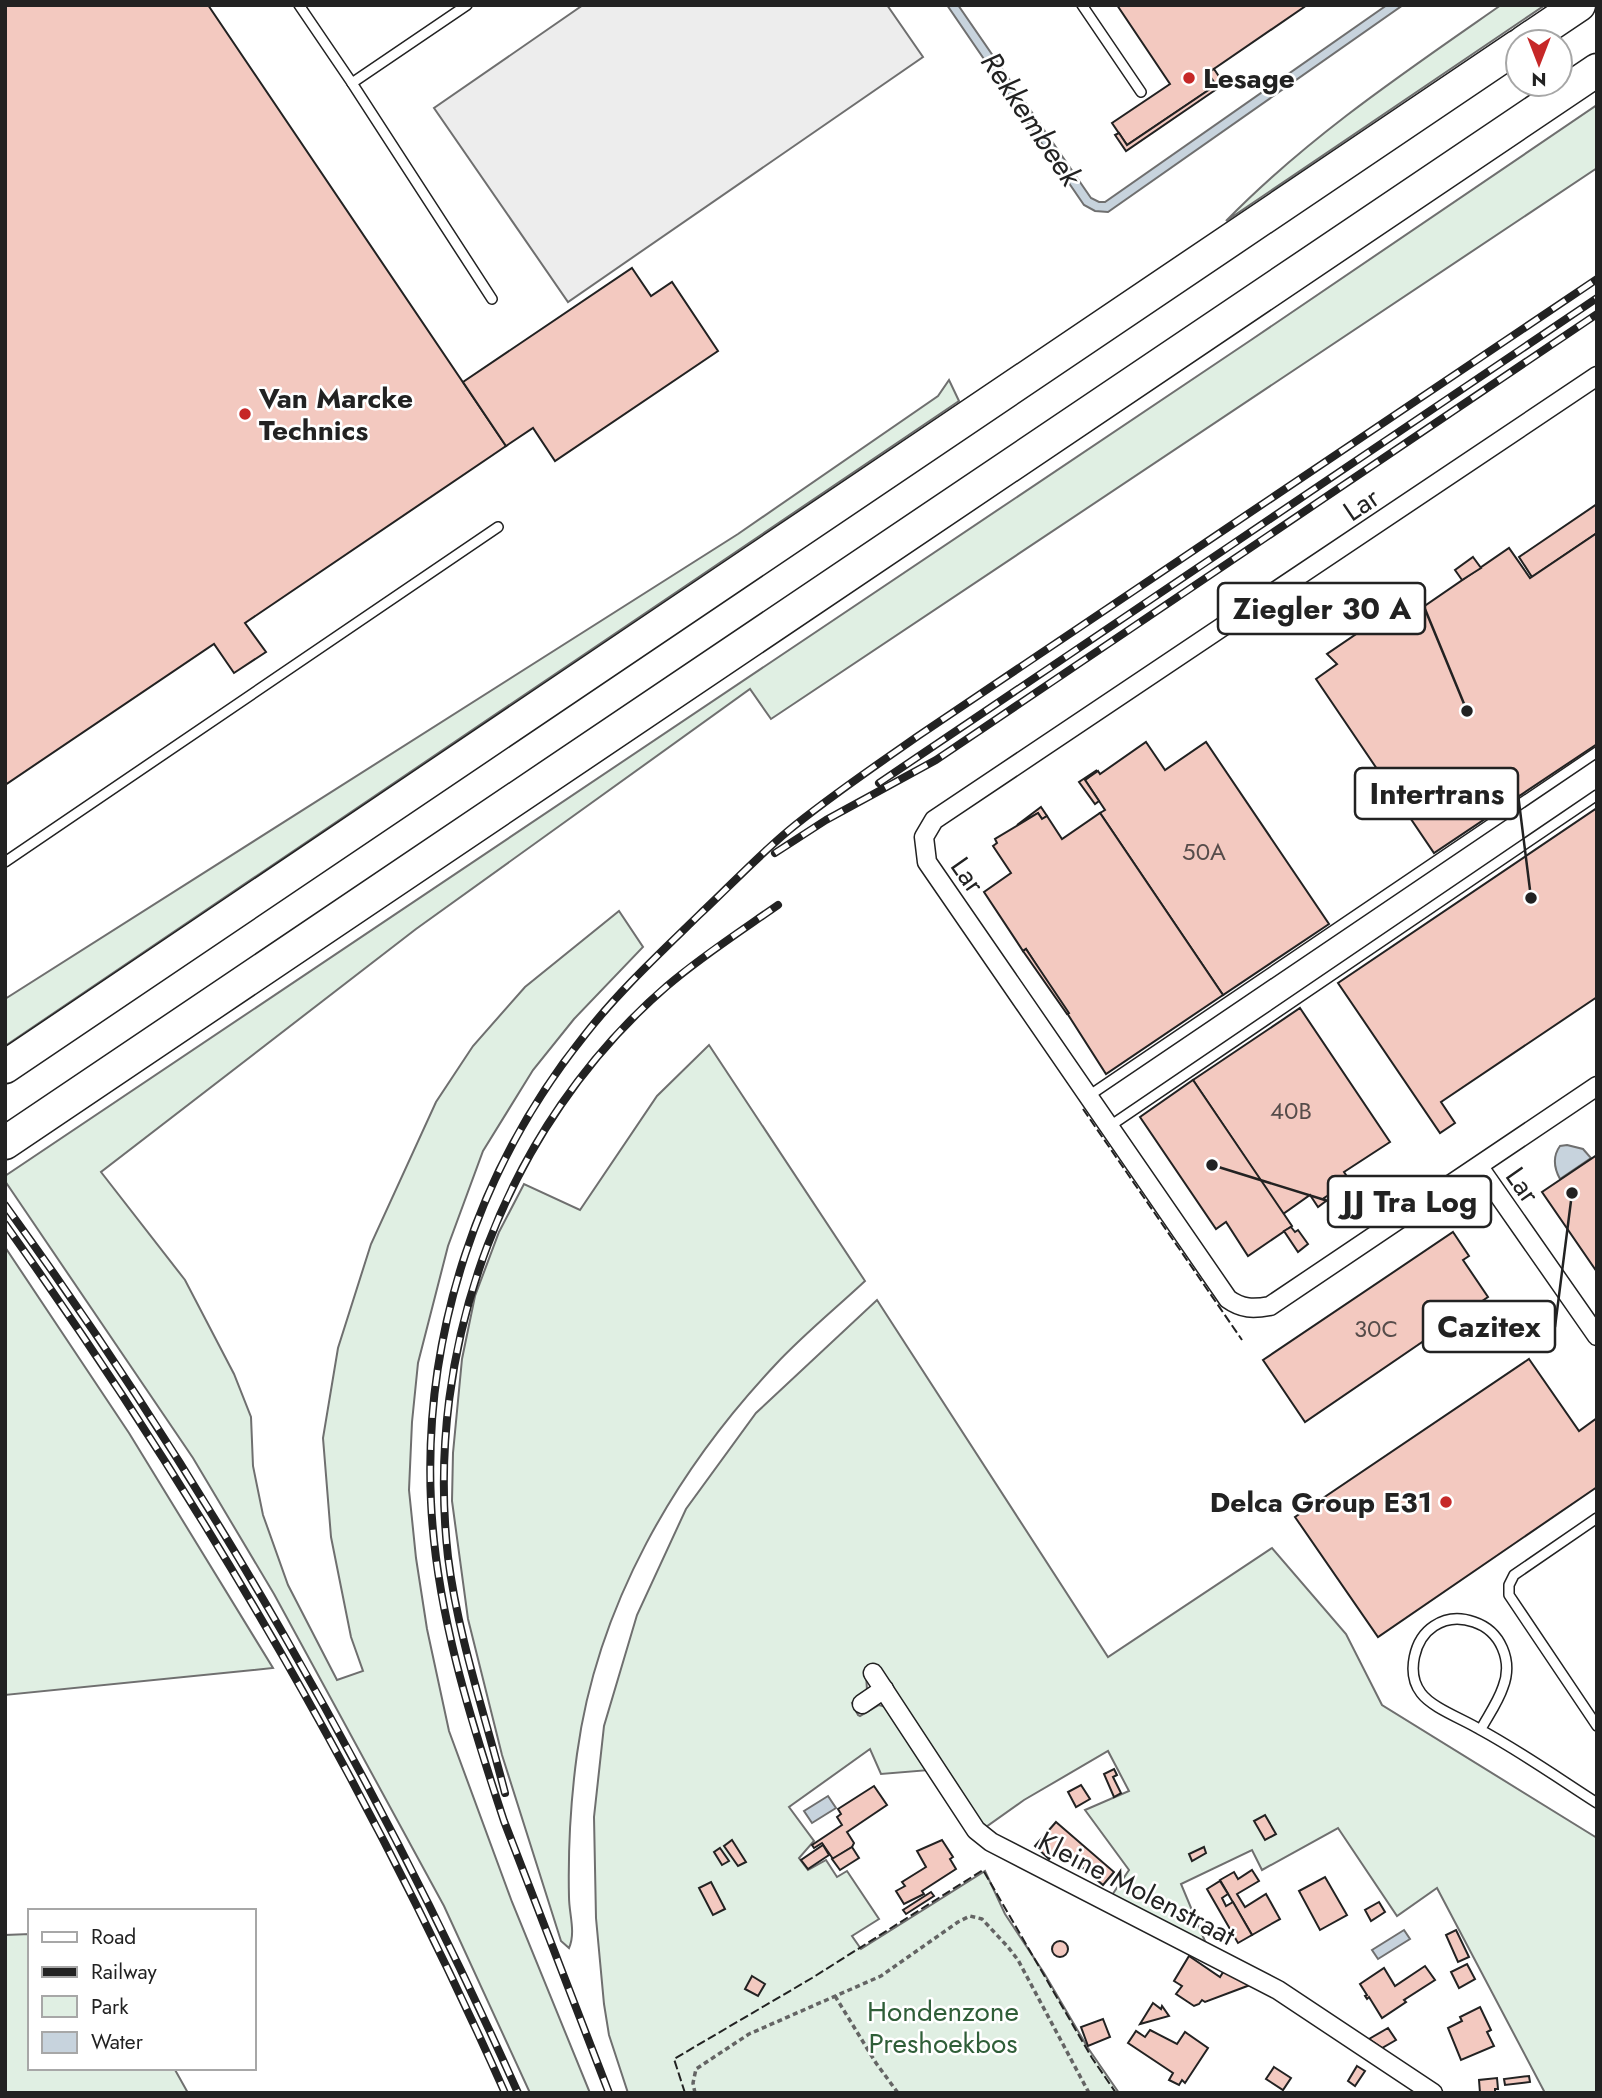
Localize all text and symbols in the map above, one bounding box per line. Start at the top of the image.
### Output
north arrow [1504,28,1574,98]
water label: Rekkembeek [971,43,1093,195]
place label: Lesage [1203,58,1295,99]
text: N [1531,66,1547,93]
marker: Lesage [1181,70,1197,86]
place label: Van Marcke Technics [258,378,413,451]
marker: Van Marcke Technics [237,406,253,422]
street label: Lar [1335,477,1388,531]
callout: Ziegler 30 A [1218,583,1425,634]
text: Ziegler 30 A [1233,587,1412,630]
callout: Intertrans [1355,768,1518,819]
text: Intertrans [1370,772,1504,815]
house number: 50A [1182,834,1226,869]
street label: Lar [941,849,995,902]
house number: 40B [1270,1093,1312,1128]
street label: Lar [1496,1159,1550,1212]
callout: JJ Tra Log [1328,1176,1491,1227]
text: JJ Tra Log [1338,1180,1477,1223]
callout: Cazitex [1423,1301,1555,1352]
text: Cazitex [1437,1305,1541,1348]
house number: 30C [1354,1311,1398,1346]
place label: Delca Group E31 [1210,1482,1432,1523]
marker: Delca Group E31 [1438,1494,1454,1510]
street label: Kleine Molenstraat [1031,1821,1243,1956]
legend [28,1909,256,2070]
text: Road [91,1922,136,1952]
text: Railway [91,1957,157,1987]
park label: Hondenzone Preshoekbos [867,1991,1019,2064]
text: Park [91,1992,129,2022]
text: Water [91,2027,144,2057]

